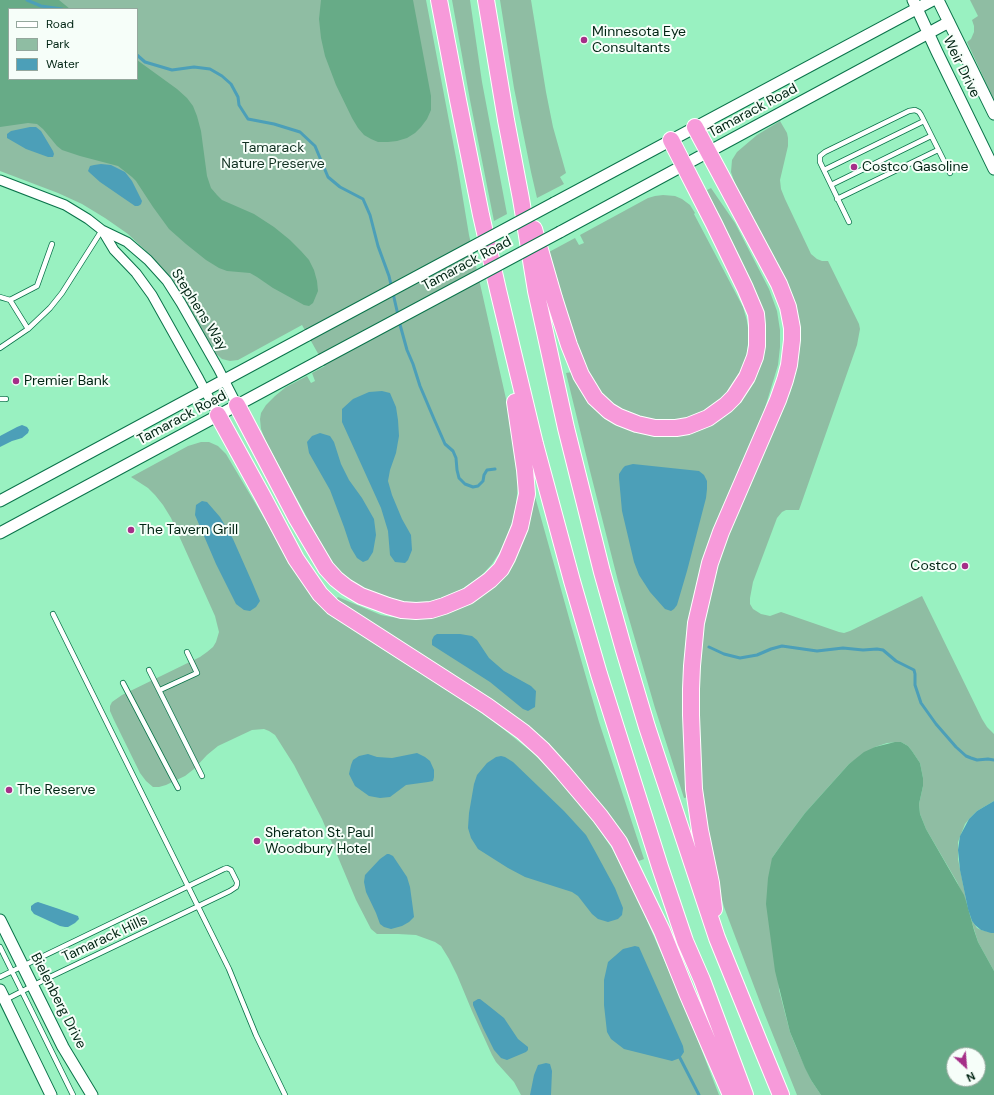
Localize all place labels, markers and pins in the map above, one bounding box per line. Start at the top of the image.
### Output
place label: Minnesota Eye Consultants [592,24,686,56]
marker: Minnesota Eye Consultants [579,35,589,45]
place label: Costco Gasoline [862,159,968,175]
marker: Costco Gasoline [849,162,859,172]
place label: Premier Bank [24,373,109,389]
marker: Premier Bank [11,376,21,386]
place label: The Tavern Grill [139,522,238,538]
marker: The Tavern Grill [126,525,136,535]
place label: Costco [910,558,957,574]
marker: Costco [960,561,970,571]
place label: The Reserve [17,782,96,798]
marker: The Reserve [4,785,14,795]
place label: Sheraton St. Paul Woodbury Hotel [265,825,374,858]
marker: Sheraton St. Paul Woodbury Hotel [252,836,262,846]

